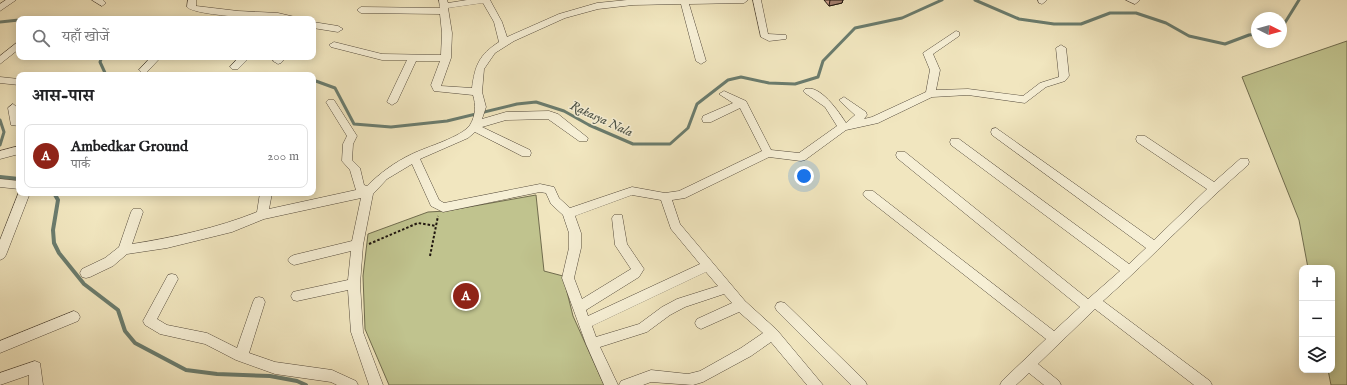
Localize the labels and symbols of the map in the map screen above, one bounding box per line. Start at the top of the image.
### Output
north arrow [1251,12,1287,48]
water label: Rakasya Nala [567,97,636,141]
your location [794,166,814,186]
pin: A [453,281,479,311]

